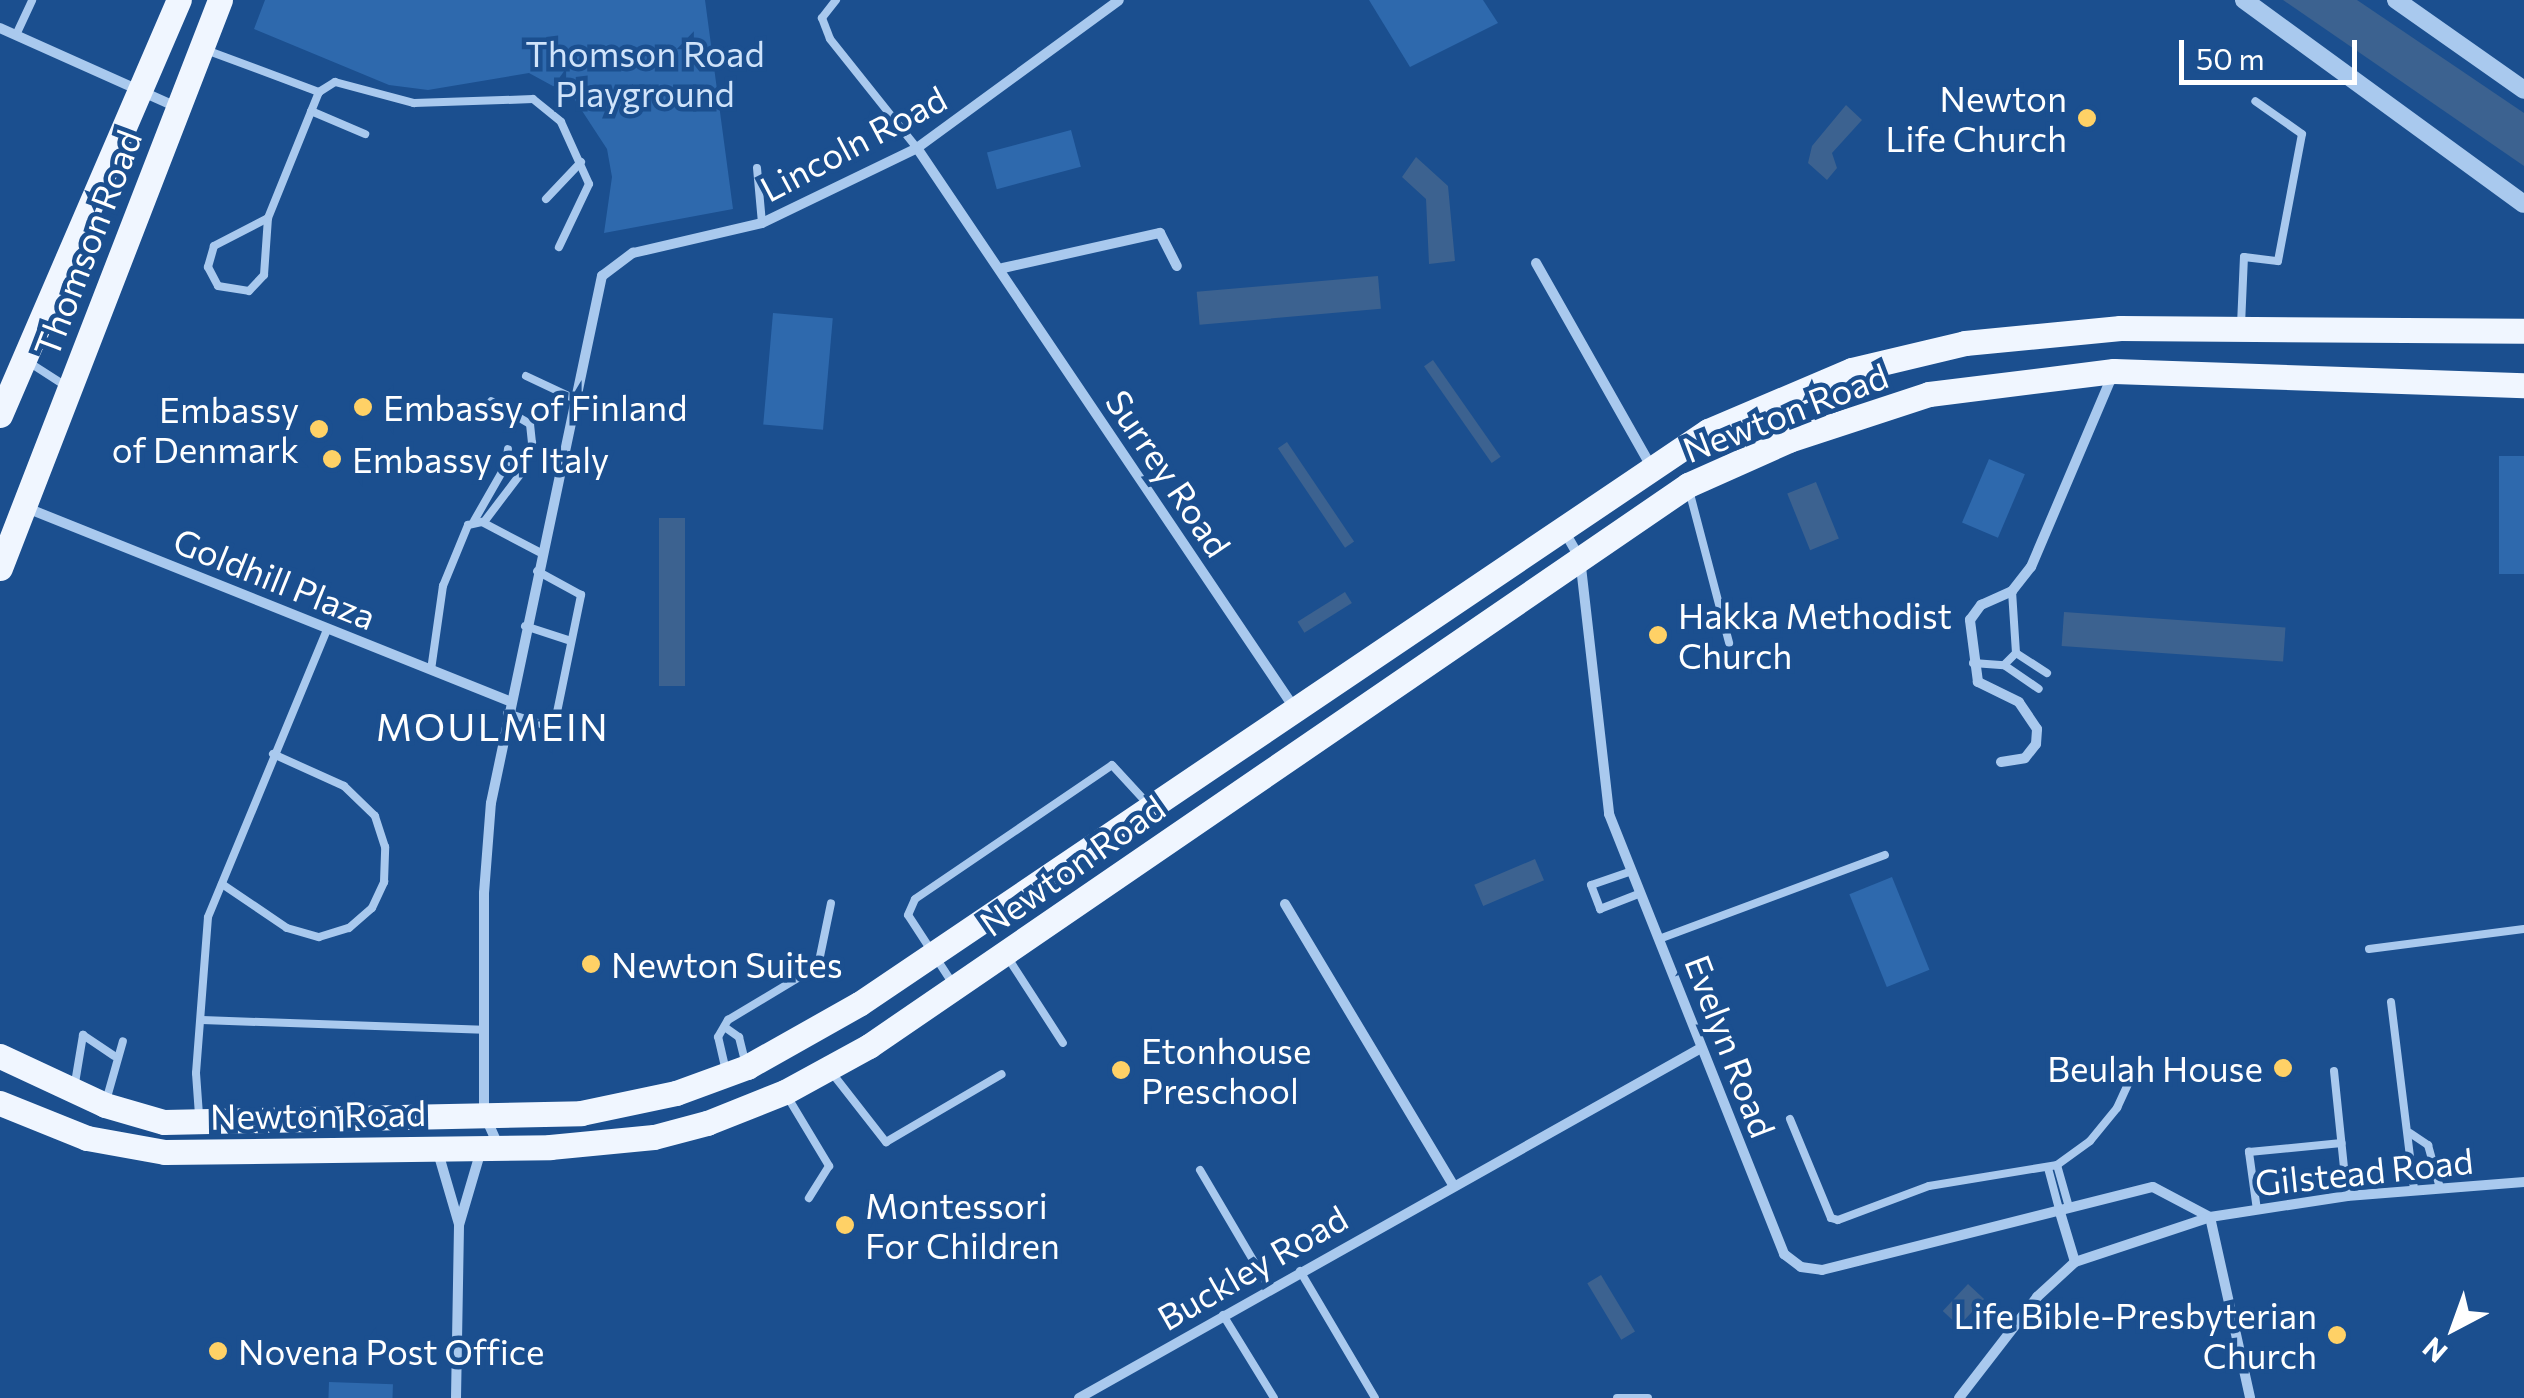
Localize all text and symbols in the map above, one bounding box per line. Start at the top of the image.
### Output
scale bar [2184,20,2362,82]
park label: Thomson Road Playground [525,32,765,114]
text: 50 m [2196,39,2265,76]
street label: Lincoln Road [753,76,953,210]
place label: Newton Life Church [1886,77,2067,159]
marker: Newton Life Church [2076,107,2098,129]
street label: Thomson Road [25,124,149,362]
street label: Newton Road [1677,354,1893,470]
street label: Surrey Road [1098,382,1240,564]
place label: Embassy of Finland [383,386,687,428]
place label: Embassy of Denmark [112,388,299,470]
marker: Embassy of Finland [352,396,374,418]
marker: Embassy of Denmark [308,418,330,440]
place label: Embassy of Italy [352,438,609,480]
marker: Embassy of Italy [321,448,343,470]
street label: Goldhill Plaza [168,518,382,638]
place label: Hakka Methodist Church [1678,594,1952,676]
marker: Hakka Methodist Church [1647,624,1669,646]
district label: MOULMEIN [376,703,610,749]
street label: Newton Road [972,786,1172,944]
place label: Newton Suites [611,943,843,985]
street label: Evelyn Road [1677,949,1785,1143]
marker: Newton Suites [580,953,602,975]
place label: Etonhouse Preschool [1141,1029,1311,1111]
place label: Beulah House [2047,1047,2263,1089]
marker: Beulah House [2272,1057,2294,1079]
marker: Etonhouse Preschool [1110,1059,1132,1081]
street label: Newton Road [210,1091,426,1137]
street label: Gilstead Road [2253,1139,2475,1203]
place label: Montessori For Children [865,1184,1060,1266]
street label: Buckley Road [1150,1196,1354,1338]
marker: Montessori For Children [834,1214,856,1236]
north arrow [2404,1278,2504,1378]
place label: Life Bible-Presbyterian Church [1953,1294,2317,1376]
marker: Life Bible-Presbyterian Church [2326,1324,2348,1346]
place label: Novena Post Office [238,1330,545,1372]
text: N [2415,1331,2453,1370]
marker: Novena Post Office [207,1340,229,1362]

